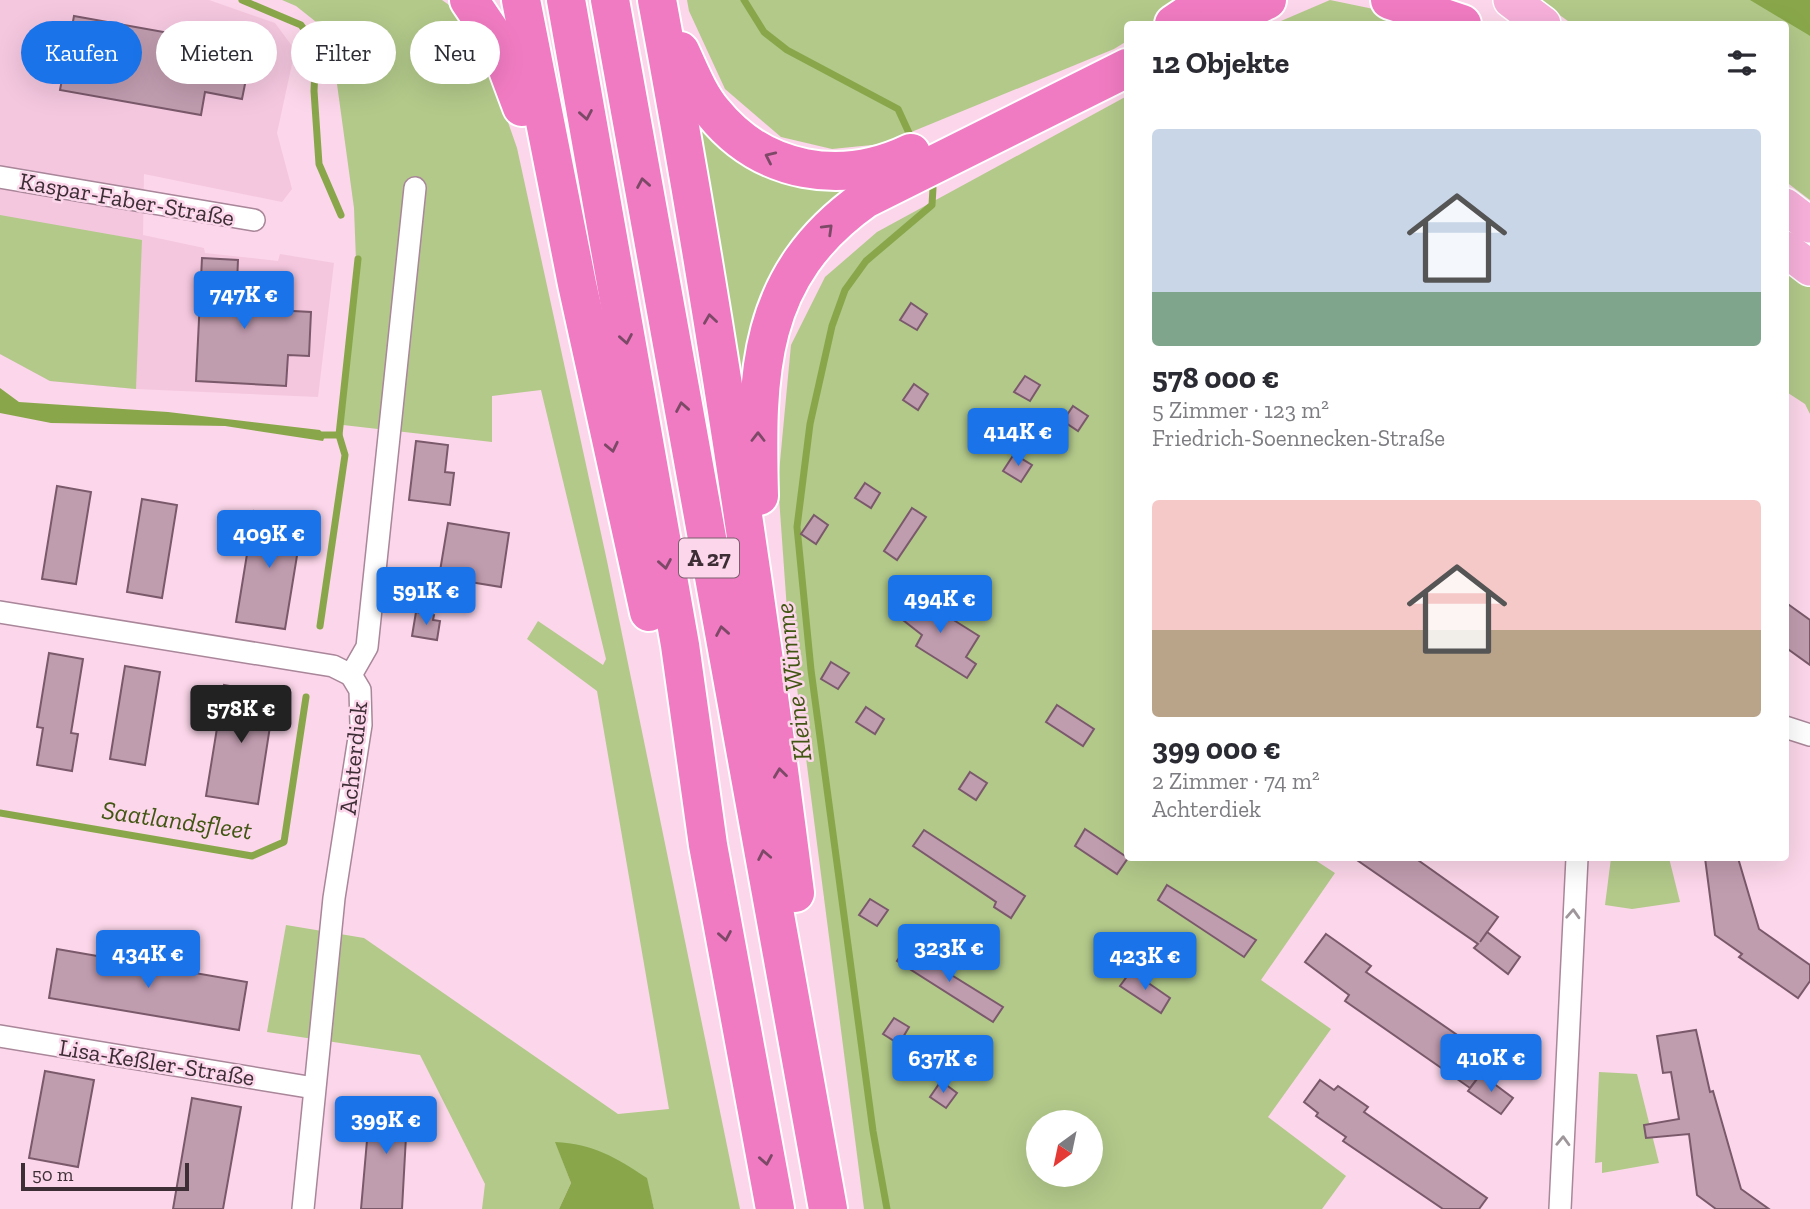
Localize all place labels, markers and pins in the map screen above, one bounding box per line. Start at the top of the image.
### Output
pin: 747K € [187,272,301,331]
pin: 414K € [961,408,1075,468]
pin: 409K € [212,510,326,570]
pin: 591K € [369,568,483,627]
pin: 494K € [883,576,997,635]
pin: 578K € [184,686,298,745]
pin: 323K € [892,925,1006,984]
pin: 434K € [91,930,205,990]
pin: 423K € [1088,932,1202,992]
pin: 410K € [1434,1034,1548,1094]
pin: 637K € [886,1036,1000,1095]
pin: 399K € [329,1096,443,1156]

